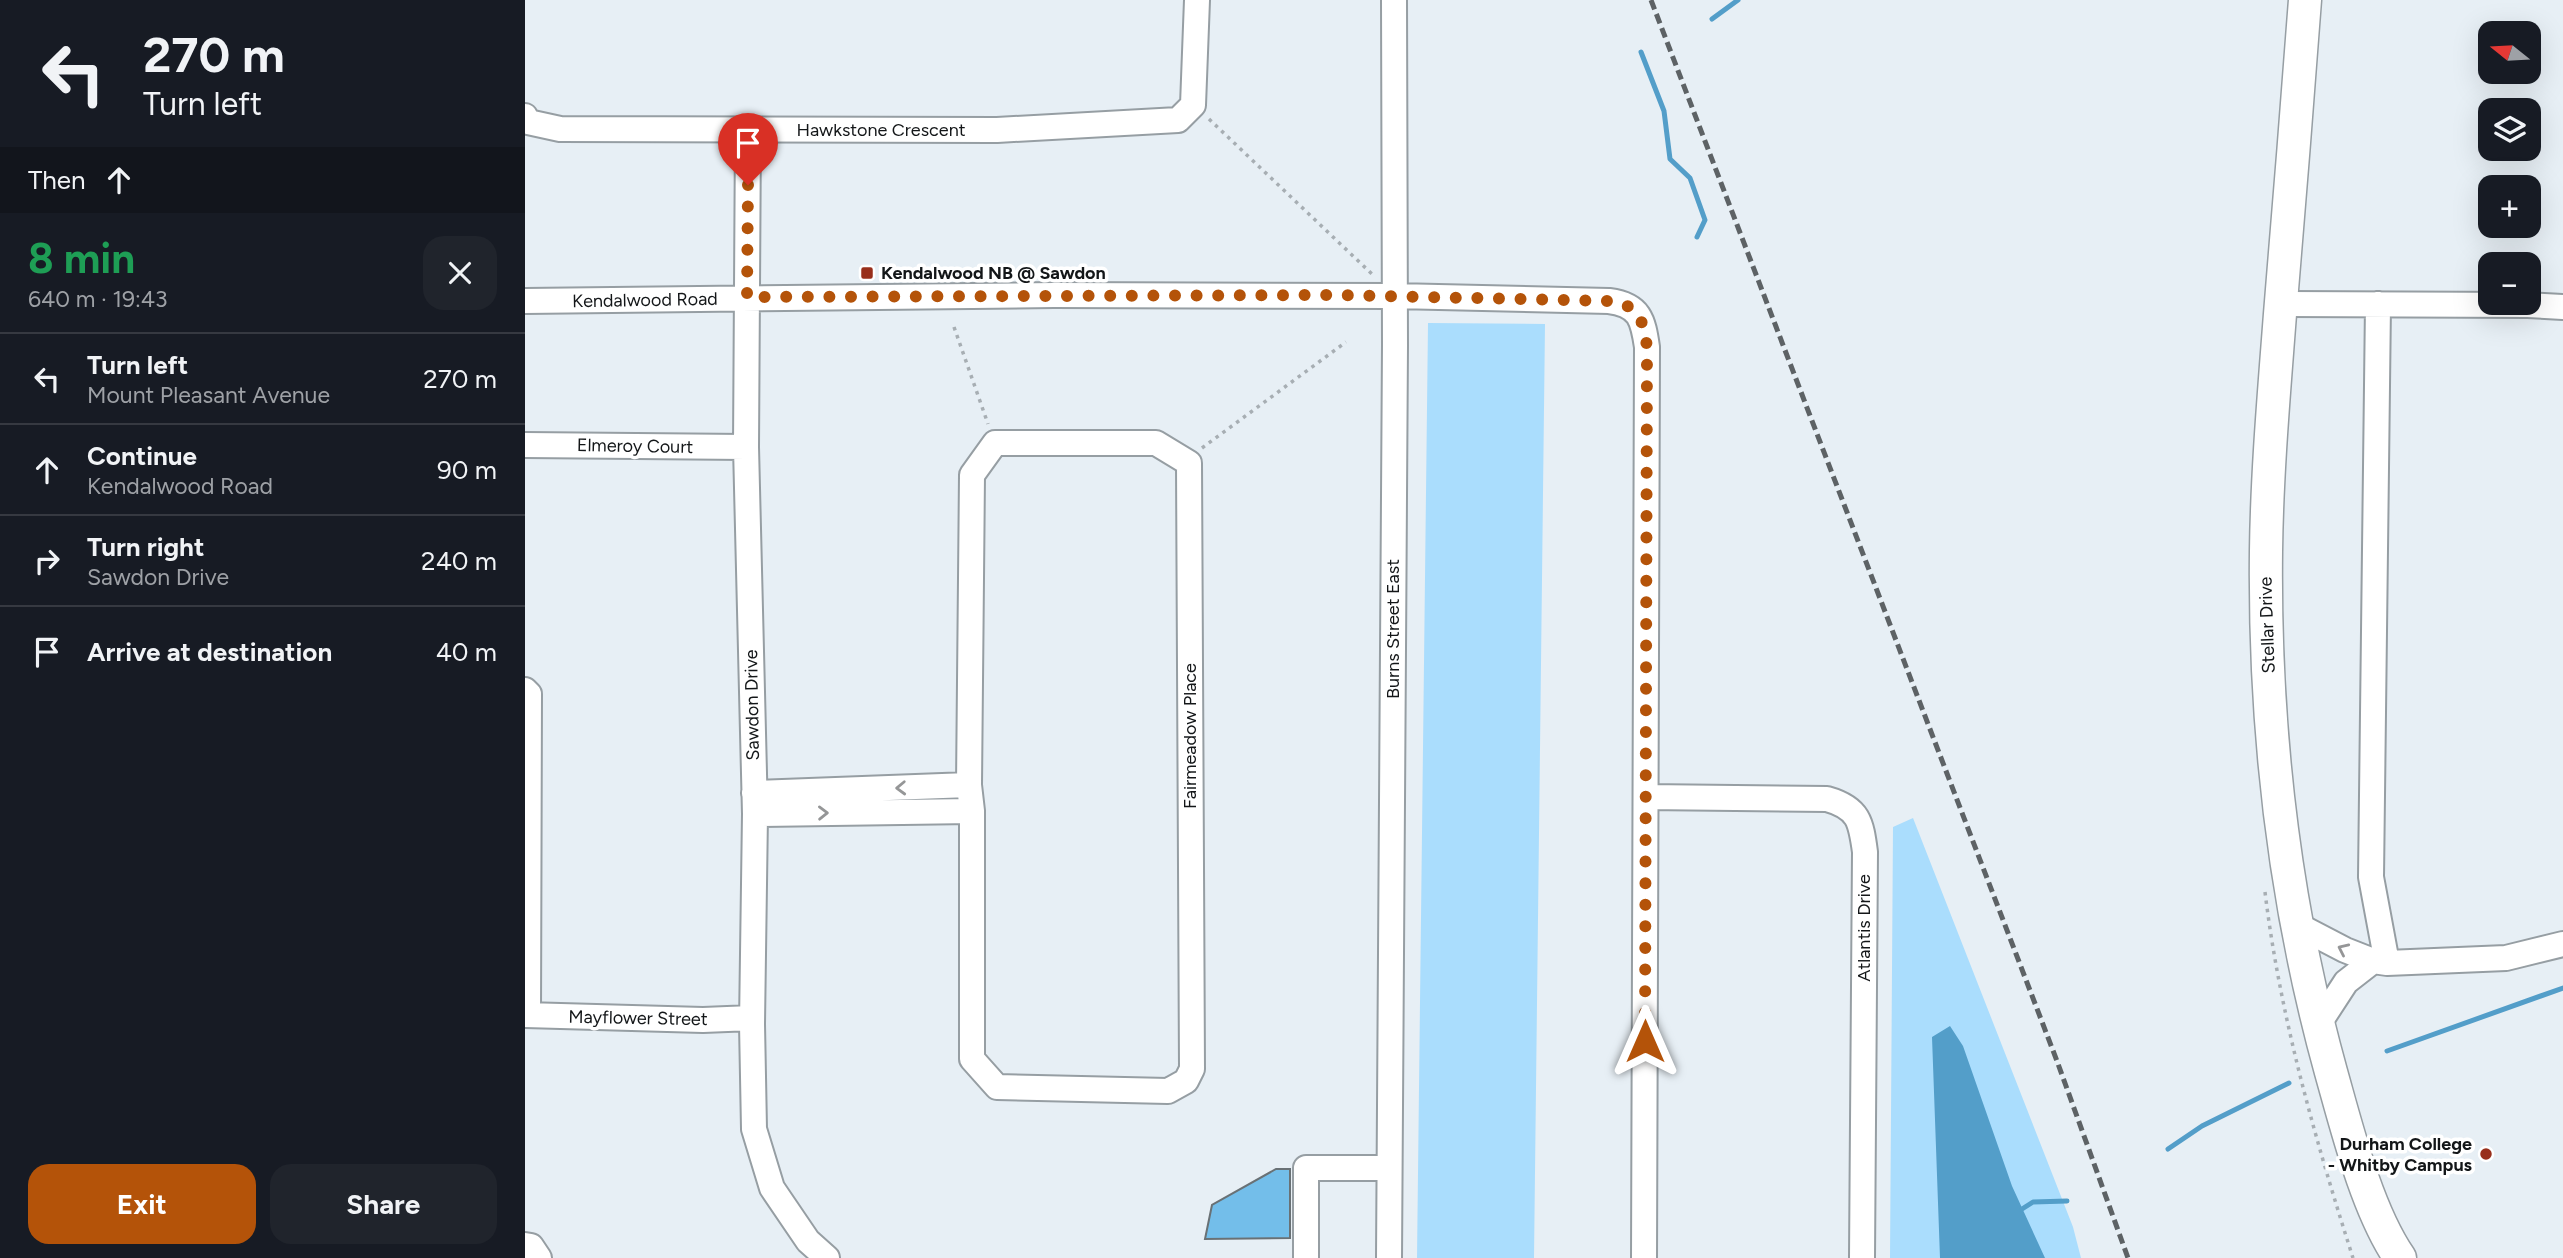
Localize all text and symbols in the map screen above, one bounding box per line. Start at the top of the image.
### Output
north arrow [2478,21,2541,84]
map controls [2478,21,2541,315]
text: 270 m [143,25,285,84]
icon: left [28,28,119,119]
text: Turn left [143,85,262,123]
button: layers [2478,98,2541,161]
pin [718,113,778,185]
street label: Hawkstone Crescent [796,119,966,141]
icon: arrive [729,124,767,162]
icon: ahead [100,161,138,199]
text: Then [28,164,86,196]
button: + [2478,175,2541,238]
text: 8 min [28,233,135,284]
button: close [423,236,497,310]
button: − [2478,252,2541,315]
place label: Kendalwood NB @ Sawdon [881,262,1106,284]
marker: Kendalwood NB @ Sawdon [859,265,875,281]
text: 640 m · 19:43 [28,285,168,313]
street label: Kendalwood Road [572,288,718,312]
text: Turn left [87,349,188,381]
icon: left [28,360,66,398]
text: 270 m [423,363,497,395]
text: Mount Pleasant Avenue [87,381,330,409]
street label: Elmeroy Court [577,434,694,458]
text: Continue [87,440,197,472]
icon: ahead [28,451,66,489]
text: 90 m [437,454,497,486]
text: Kendalwood Road [87,472,273,500]
text: Turn right [87,531,204,563]
icon: right [28,542,66,580]
text: 240 m [421,545,497,577]
street label: Burns Street East [1382,559,1404,699]
text: Sawdon Drive [87,563,229,591]
street label: Stellar Drive [2254,576,2280,674]
icon: arrive [28,633,66,671]
text: Arrive at destination [87,636,332,668]
text: 40 m [436,636,497,668]
street label: Sawdon Drive [740,649,764,761]
street label: Fairmeadow Place [1179,663,1201,809]
one-way arrow [895,780,906,795]
one-way arrow [819,805,829,821]
street label: Atlantis Drive [1853,874,1875,982]
one-way arrow [2338,943,2350,957]
position arrow [1608,1004,1682,1078]
street label: Mayflower Street [568,1006,708,1030]
place label: Durham College - Whitby Campus [2328,1133,2473,1176]
marker: Durham College - Whitby Campus [2478,1146,2494,1162]
button: Exit [28,1164,256,1244]
button: Share [270,1164,497,1244]

